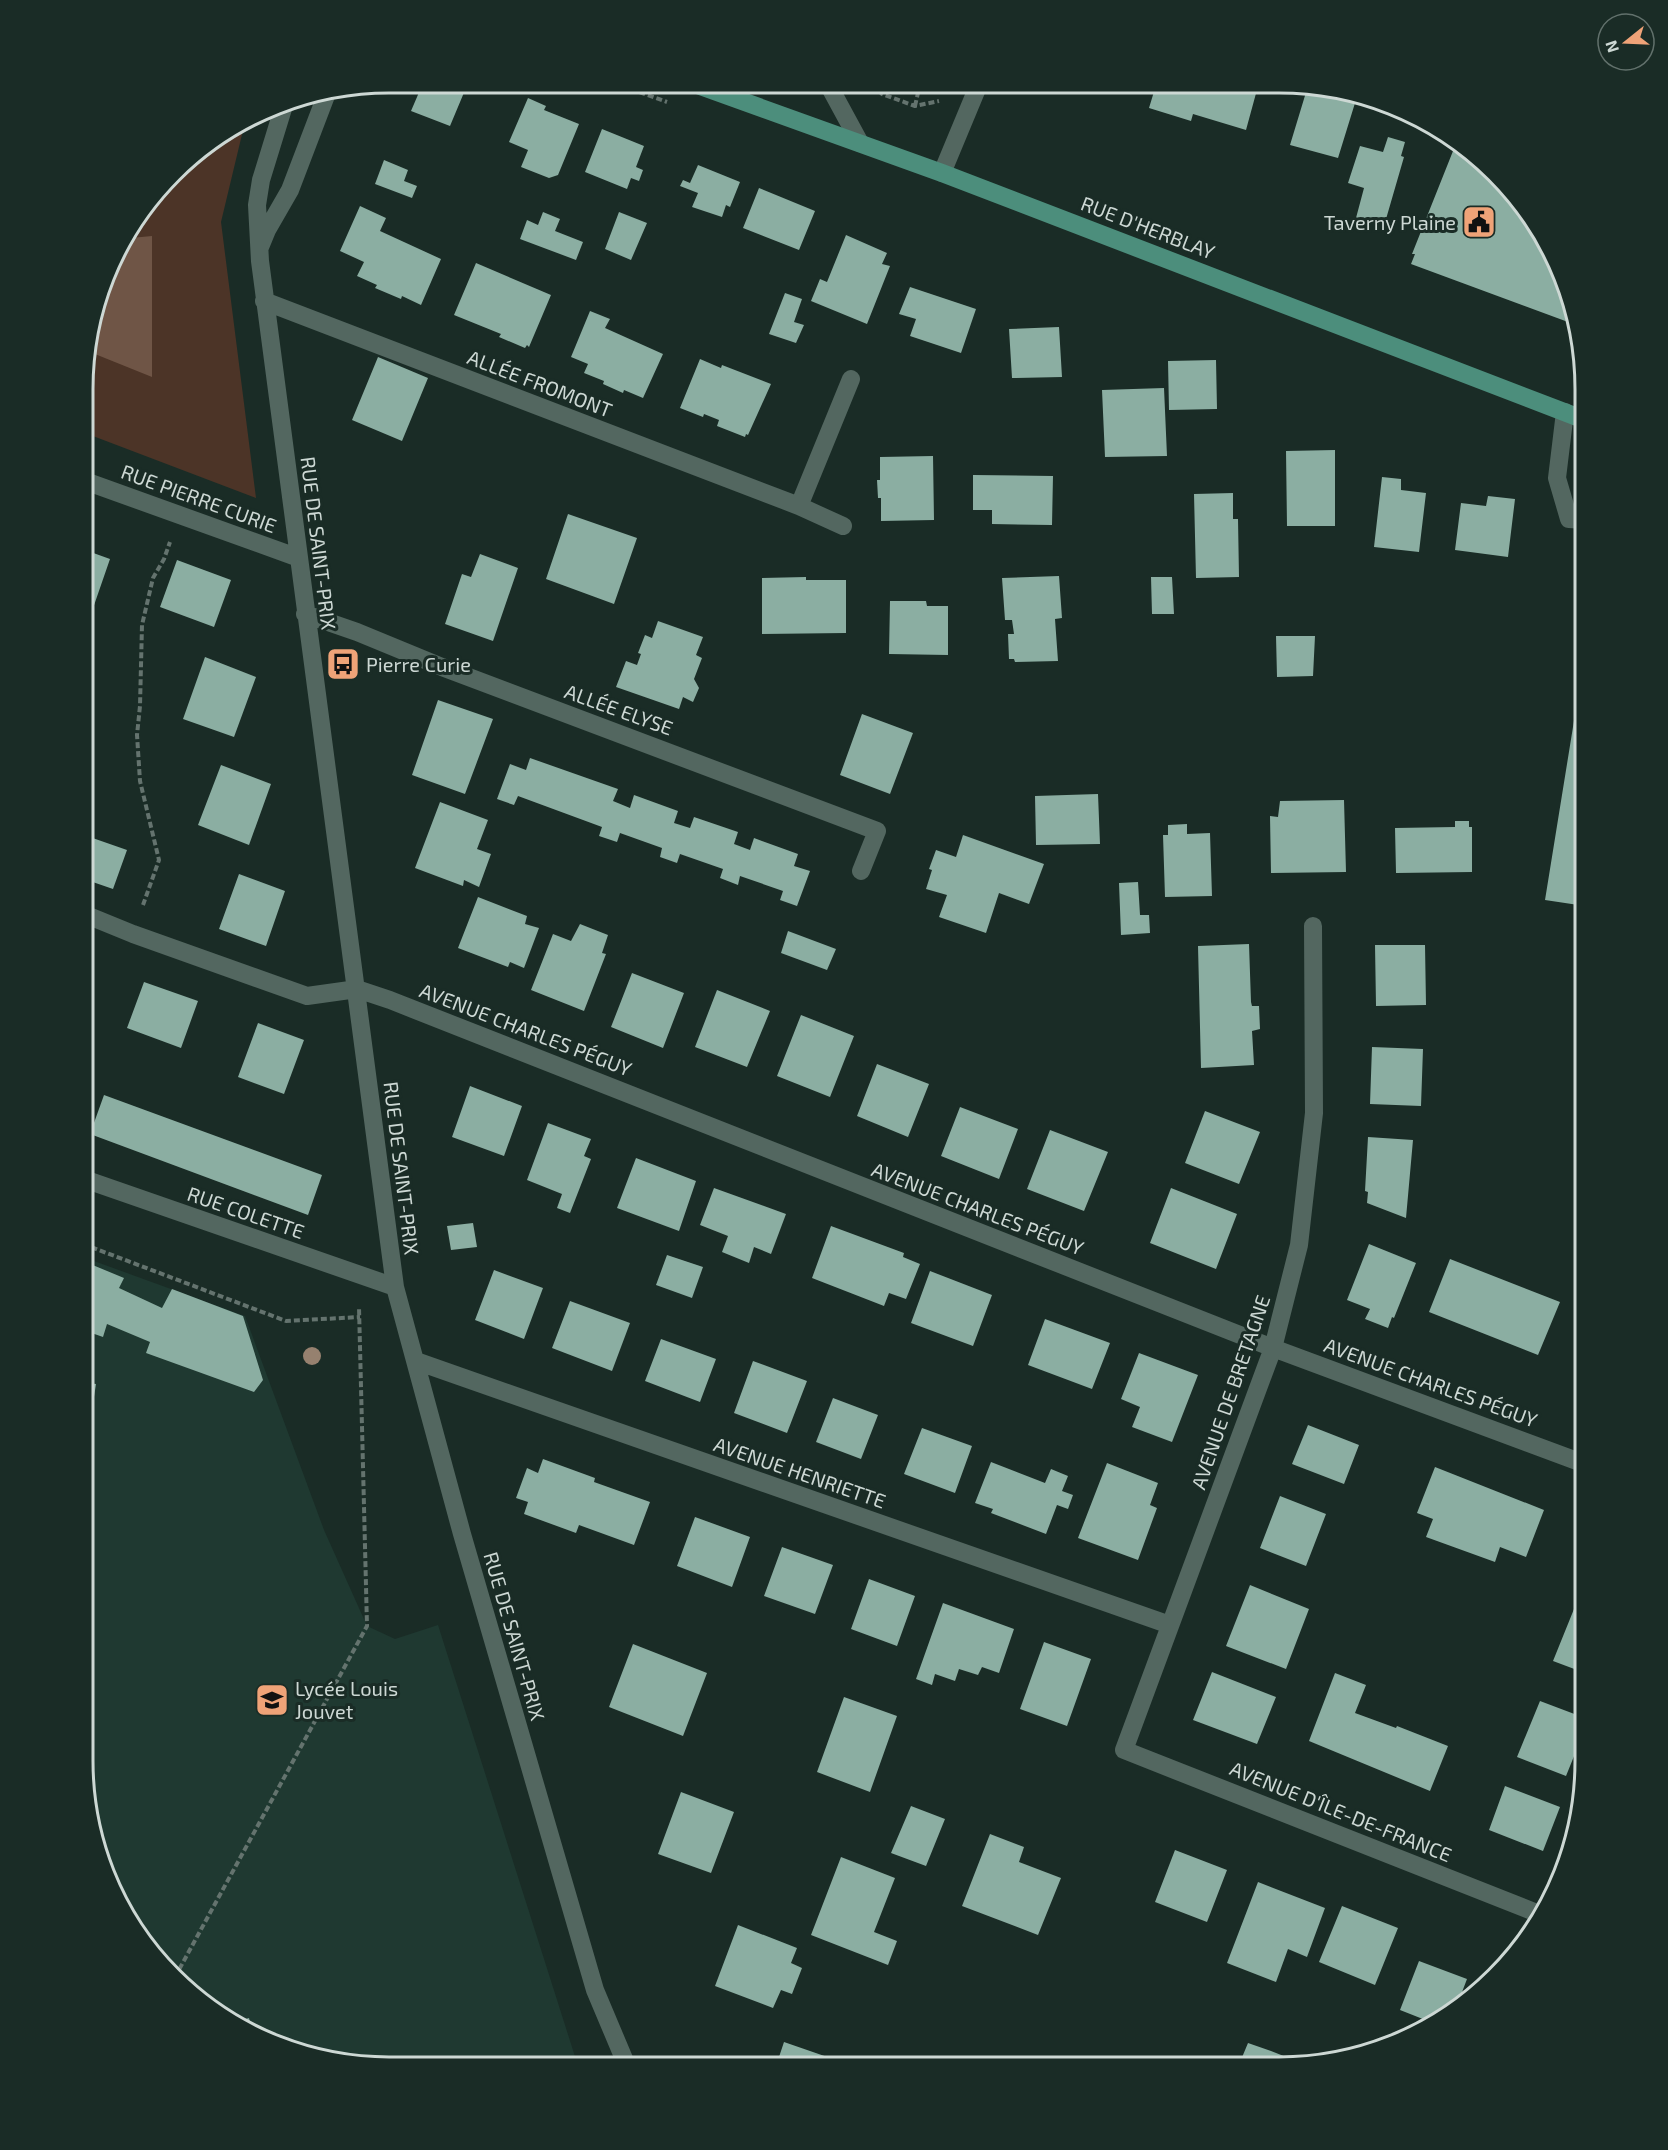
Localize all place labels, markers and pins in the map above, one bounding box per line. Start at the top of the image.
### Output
public building icon: Taverny Plaine [1461,204,1497,240]
place label: Taverny Plaine [1324,210,1456,234]
bus stop icon: Pierre Curie [325,646,361,682]
place label: Pierre Curie [366,652,471,676]
place label: Lycée Louis Jouvet [295,1676,398,1723]
school or university icon: Lycée Louis Jouvet [254,1682,290,1718]

